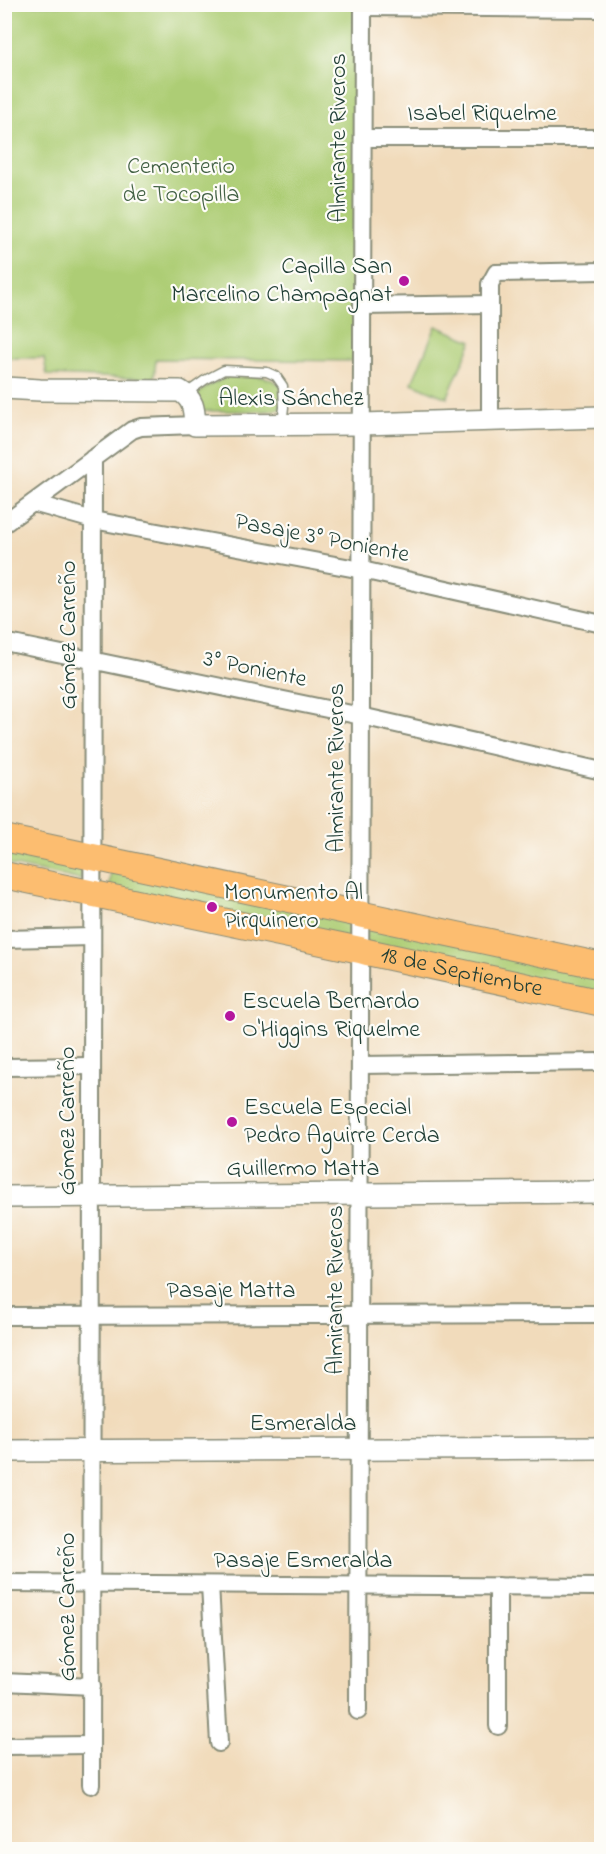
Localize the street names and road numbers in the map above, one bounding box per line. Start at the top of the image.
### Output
street label: Almirante Riveros [322,53,357,223]
street label: Isabel Riquelme [407,97,557,132]
street label: Alexis Sánchez [218,382,364,417]
street label: Pasaje 3° Poniente [232,505,412,573]
street label: Gómez Carreño [52,560,87,710]
street label: 3° Poniente [200,642,310,698]
street label: Almirante Riveros [320,683,355,853]
street label: 18 de Septiembre [377,938,546,1007]
street label: Gómez Carreño [51,1046,86,1196]
street label: Guillermo Matta [227,1152,380,1187]
street label: Almirante Riveros [319,1205,354,1375]
street label: Pasaje Matta [167,1274,295,1309]
street label: Esmeralda [249,1407,357,1442]
street label: Gómez Carreño [51,1532,86,1682]
street label: Pasaje Esmeralda [213,1544,393,1579]

